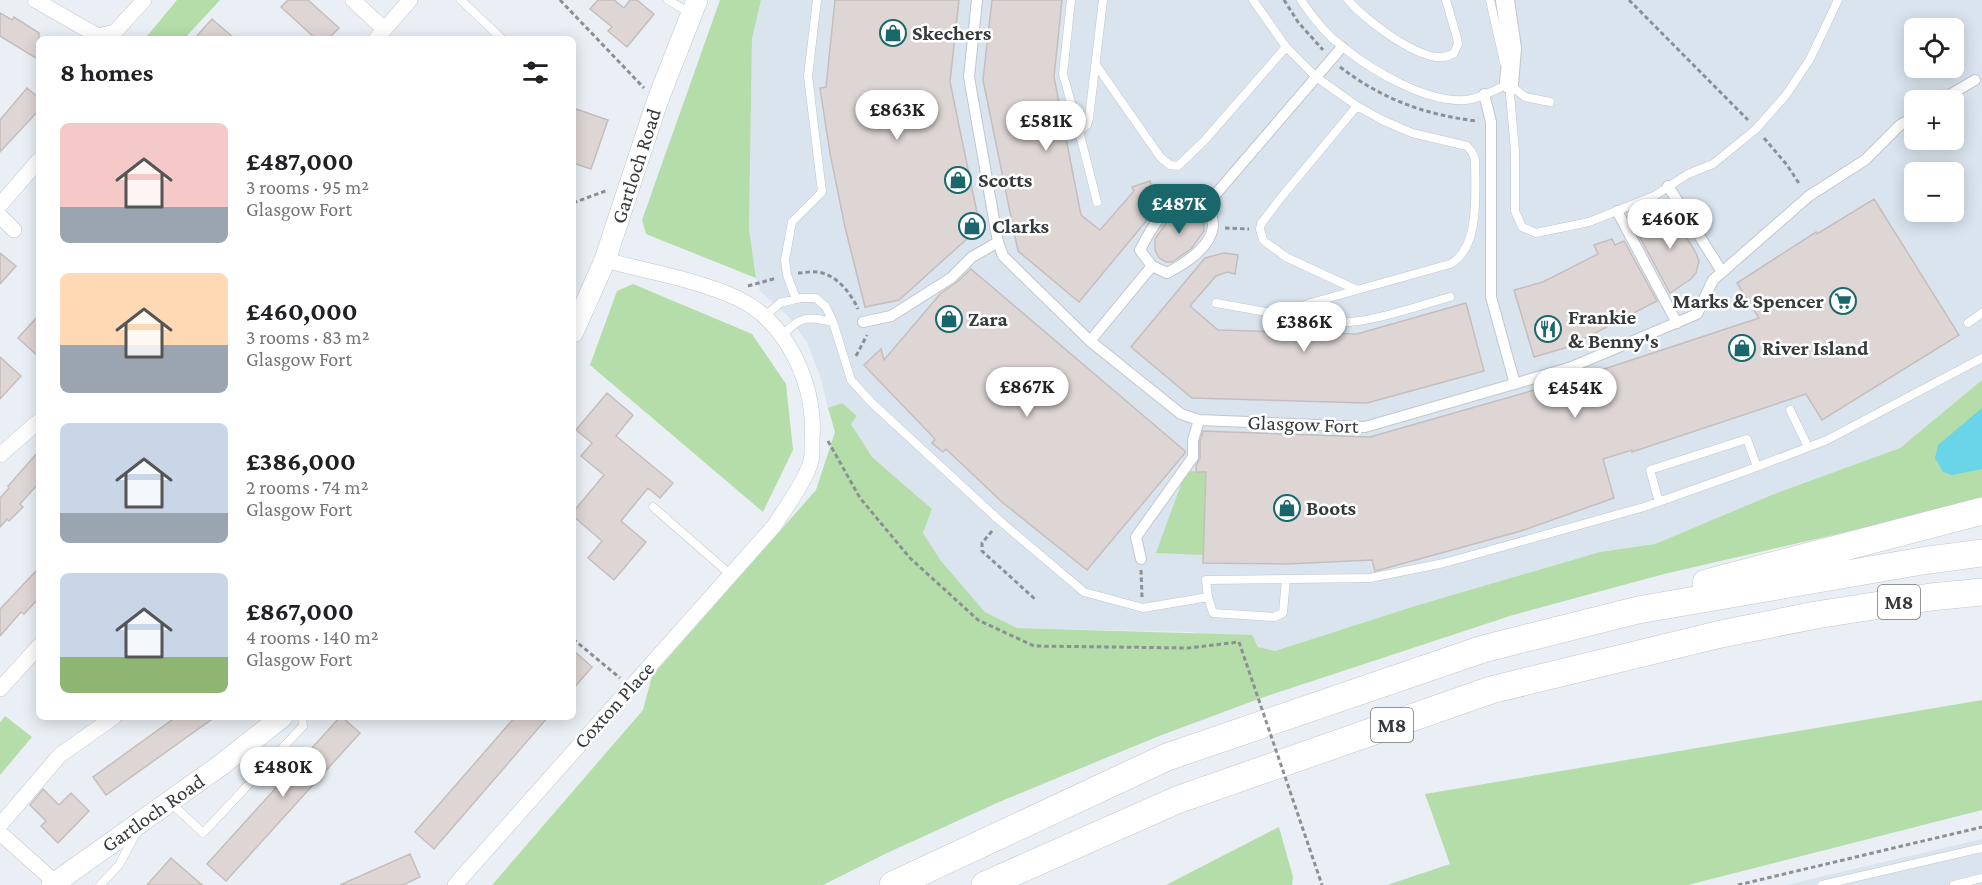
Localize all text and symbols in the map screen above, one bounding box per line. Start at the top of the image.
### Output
shop icon: Skechers [878,18,908,48]
map controls [1904,18,1964,222]
button: locate [1904,18,1964,78]
place label: Skechers [912,21,992,45]
icon: filters [519,56,552,89]
text: 8 homes [60,58,153,87]
pin: £863K [855,90,939,141]
button: + [1904,90,1964,150]
text: £863K [869,98,925,120]
pin: £581K [1004,101,1088,152]
street label: Gartloch Road [606,105,666,227]
text: £581K [1020,109,1072,131]
icon: home [108,147,180,219]
text: £487,000 [246,147,354,176]
button: − [1904,162,1964,222]
shop icon: Scotts [943,165,973,195]
place label: Scotts [978,168,1033,192]
text: 3 rooms · 95 m² [246,176,369,198]
pin: £487K [1137,184,1221,235]
text: £487K [1152,192,1206,214]
text: Glasgow Fort [246,198,352,220]
pin: £460K [1628,199,1712,250]
text: £460K [1641,207,1699,229]
shop icon: Clarks [957,211,987,241]
place label: Clarks [992,214,1050,238]
supermarket icon: Marks & Spencer [1828,286,1858,316]
place label: Marks & Spencer [1672,289,1825,313]
icon: home [108,297,180,369]
text: £460,000 [246,297,358,326]
pin: £386K [1262,302,1346,353]
shop icon: Zara [934,304,964,334]
place label: Frankie & Benny's [1568,305,1659,353]
place label: Zara [968,307,1009,331]
text: £386K [1276,310,1332,332]
restaurant icon: Frankie & Benny's [1533,314,1563,344]
text: 3 rooms · 83 m² [246,326,369,348]
shop icon: River Island [1727,333,1757,363]
place label: River Island [1762,336,1869,360]
text: Glasgow Fort [246,348,352,370]
pin: £867K [985,367,1069,418]
pin: £454K [1533,368,1617,419]
text: £867K [1000,375,1054,397]
text: £454K [1548,376,1602,398]
street label: Glasgow Fort [1247,410,1360,438]
icon: home [108,447,180,519]
text: £386,000 [246,447,356,476]
text: 2 rooms · 74 m² [246,476,368,498]
shop icon: Boots [1272,493,1302,523]
place label: Boots [1306,496,1357,520]
text: Glasgow Fort [246,498,352,520]
road number: M8 [1878,585,1920,619]
icon: home [108,597,180,669]
text: £867,000 [246,597,354,626]
text: 4 rooms · 140 m² [246,626,379,648]
text: Glasgow Fort [246,648,352,670]
street label: Coxton Place [569,657,659,753]
road number: M8 [1371,708,1413,742]
pin: £480K [241,747,325,798]
text: £480K [254,755,312,777]
street label: Gartloch Road [97,769,209,857]

